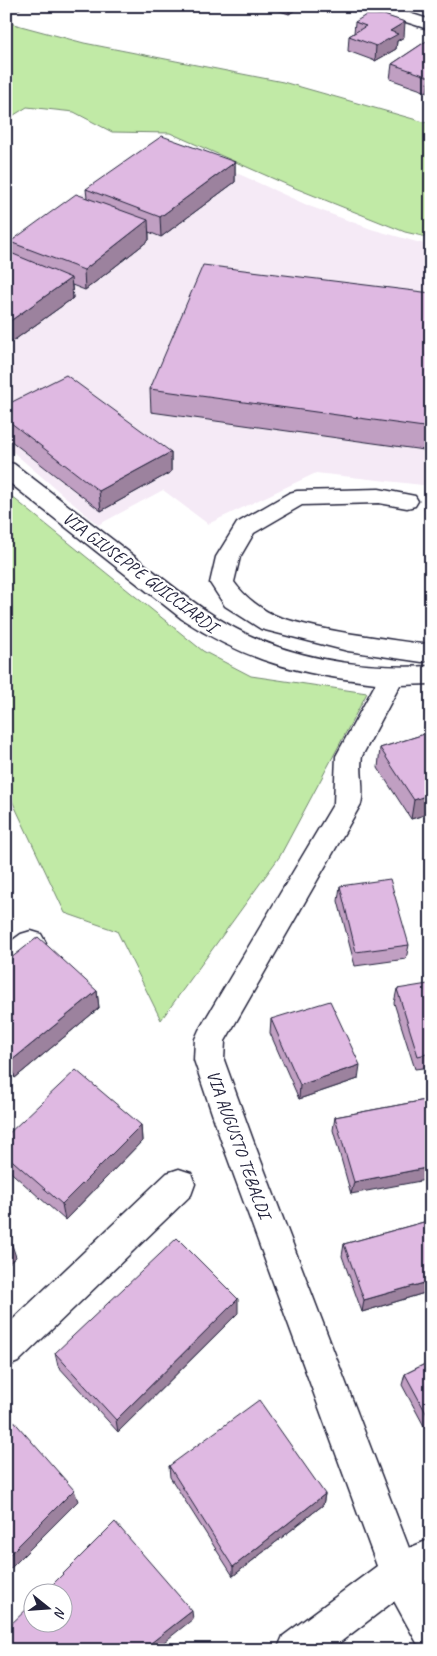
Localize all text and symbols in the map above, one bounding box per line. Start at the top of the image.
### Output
street label: VIA GIUSEPPE GUICCIARDI [58,507,225,640]
street label: VIA AUGUSTO TEBALDI [202,1067,277,1224]
north arrow [22,1584,72,1634]
text: N [50,1605,69,1621]

